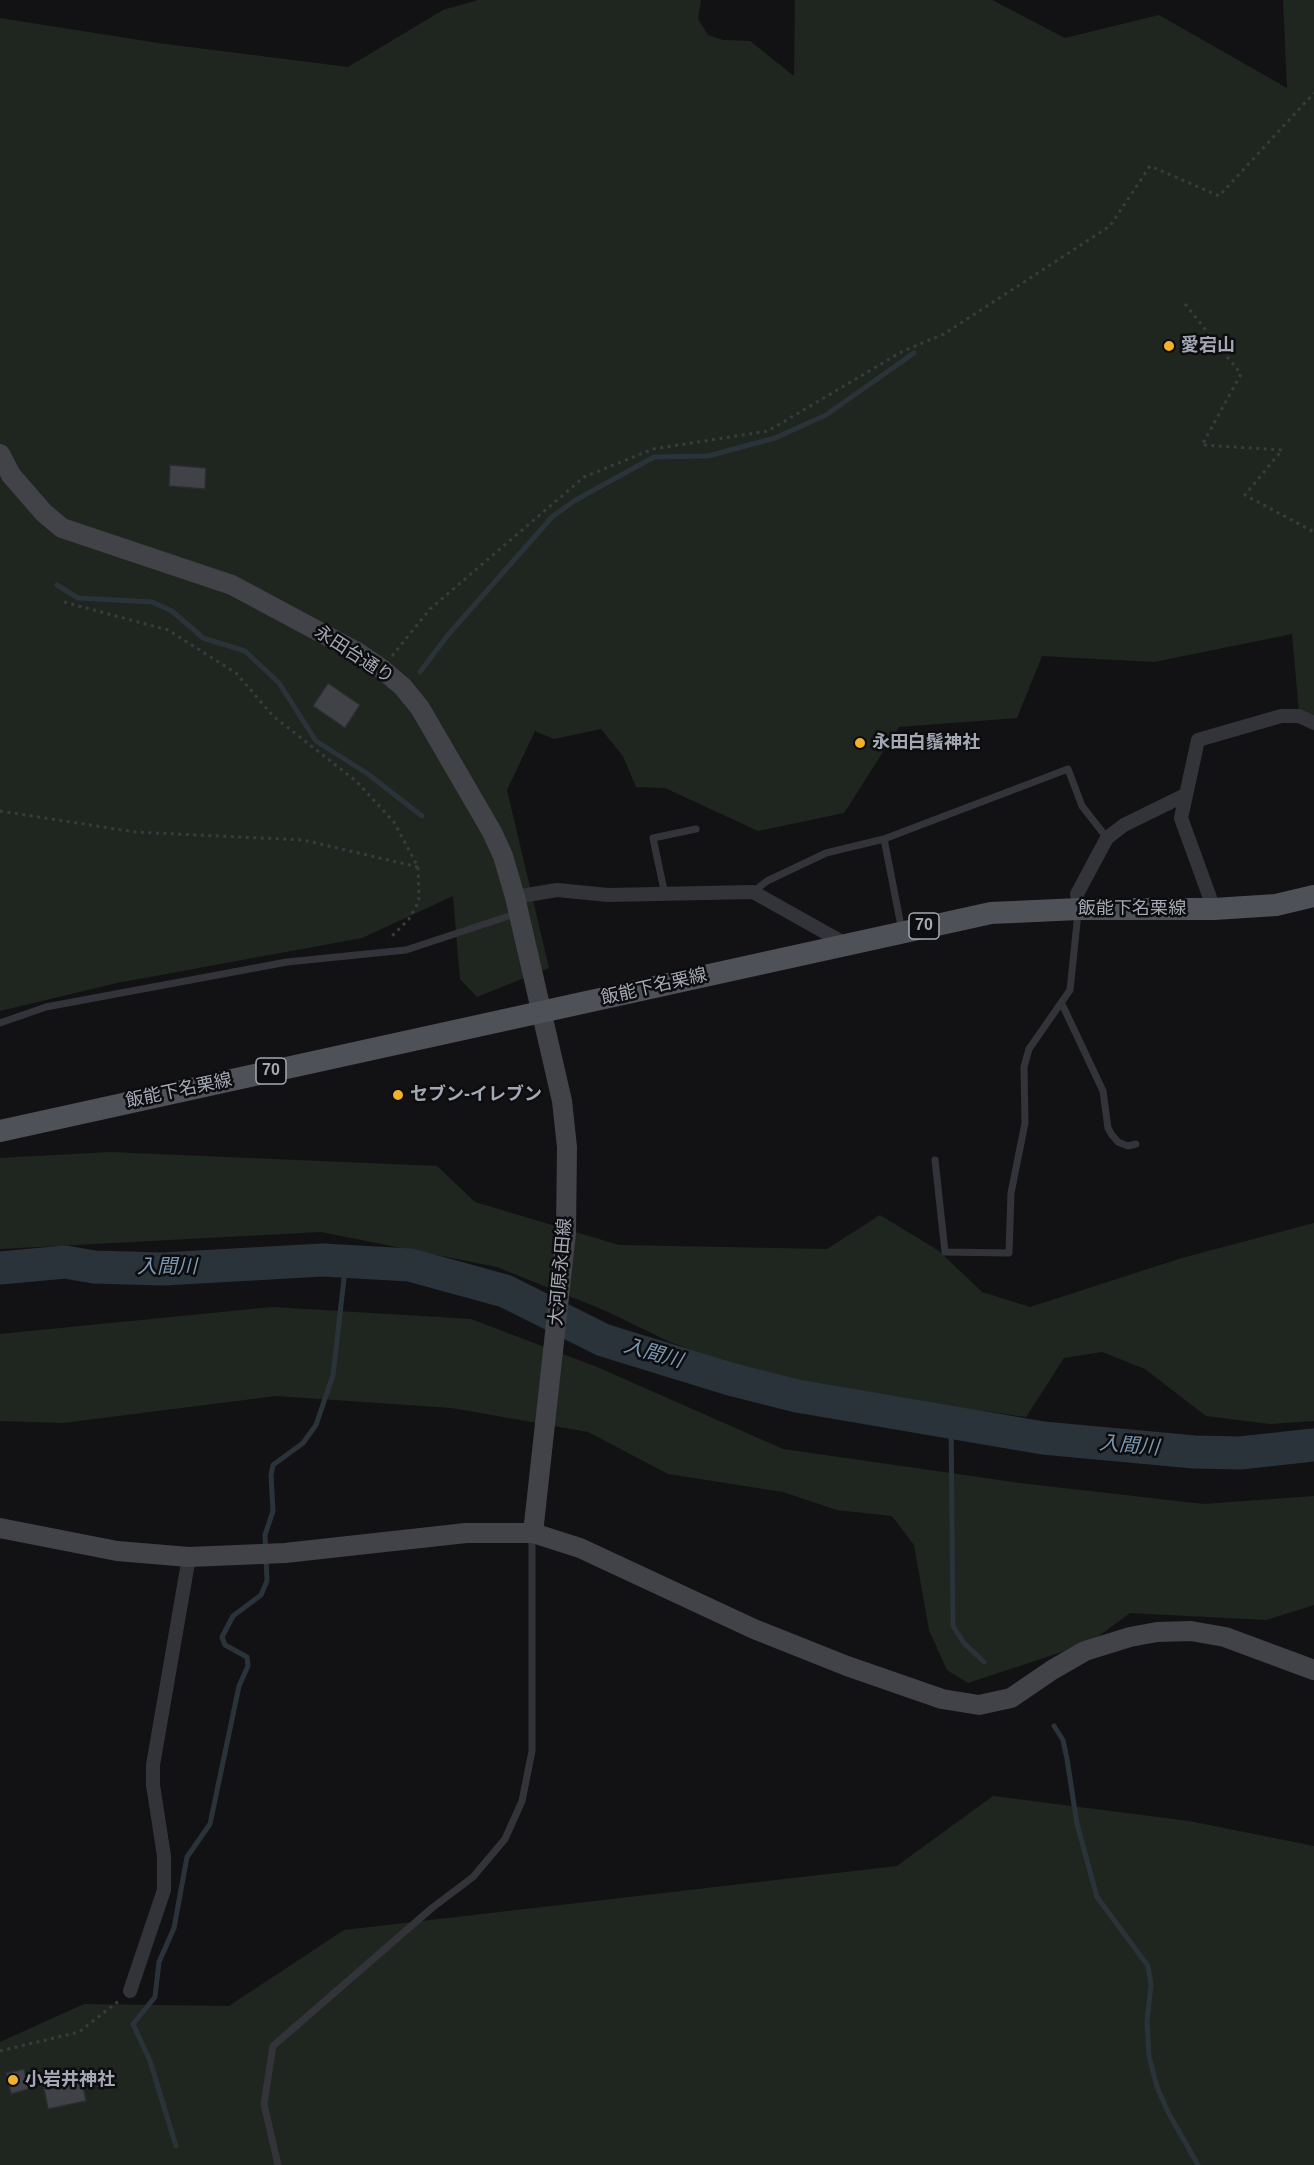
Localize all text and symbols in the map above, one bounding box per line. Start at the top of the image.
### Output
place label: 愛宕山 [1181,335,1235,357]
marker: 愛宕山 [1162,339,1176,353]
street label: 永田台通り [310,621,398,689]
place label: 永田白鬚神社 [872,732,980,754]
marker: 永田白鬚神社 [853,736,867,750]
street label: 飯能下名栗線 [1078,898,1186,920]
road number: 70 [909,913,939,939]
street label: 飯能下名栗線 [599,964,709,1010]
road number: 70 [256,1058,286,1084]
street label: 飯能下名栗線 [124,1069,234,1113]
place label: セブン-イレブン [410,1084,542,1106]
marker: セブン-イレブン [391,1088,405,1102]
street label: 大河原永田線 [546,1217,576,1327]
water label: 入間川 [137,1255,197,1279]
water label: 入間川 [621,1334,685,1374]
water label: 入間川 [1098,1431,1160,1461]
place label: 小岩井神社 [25,2069,115,2091]
marker: 小岩井神社 [6,2073,20,2087]

